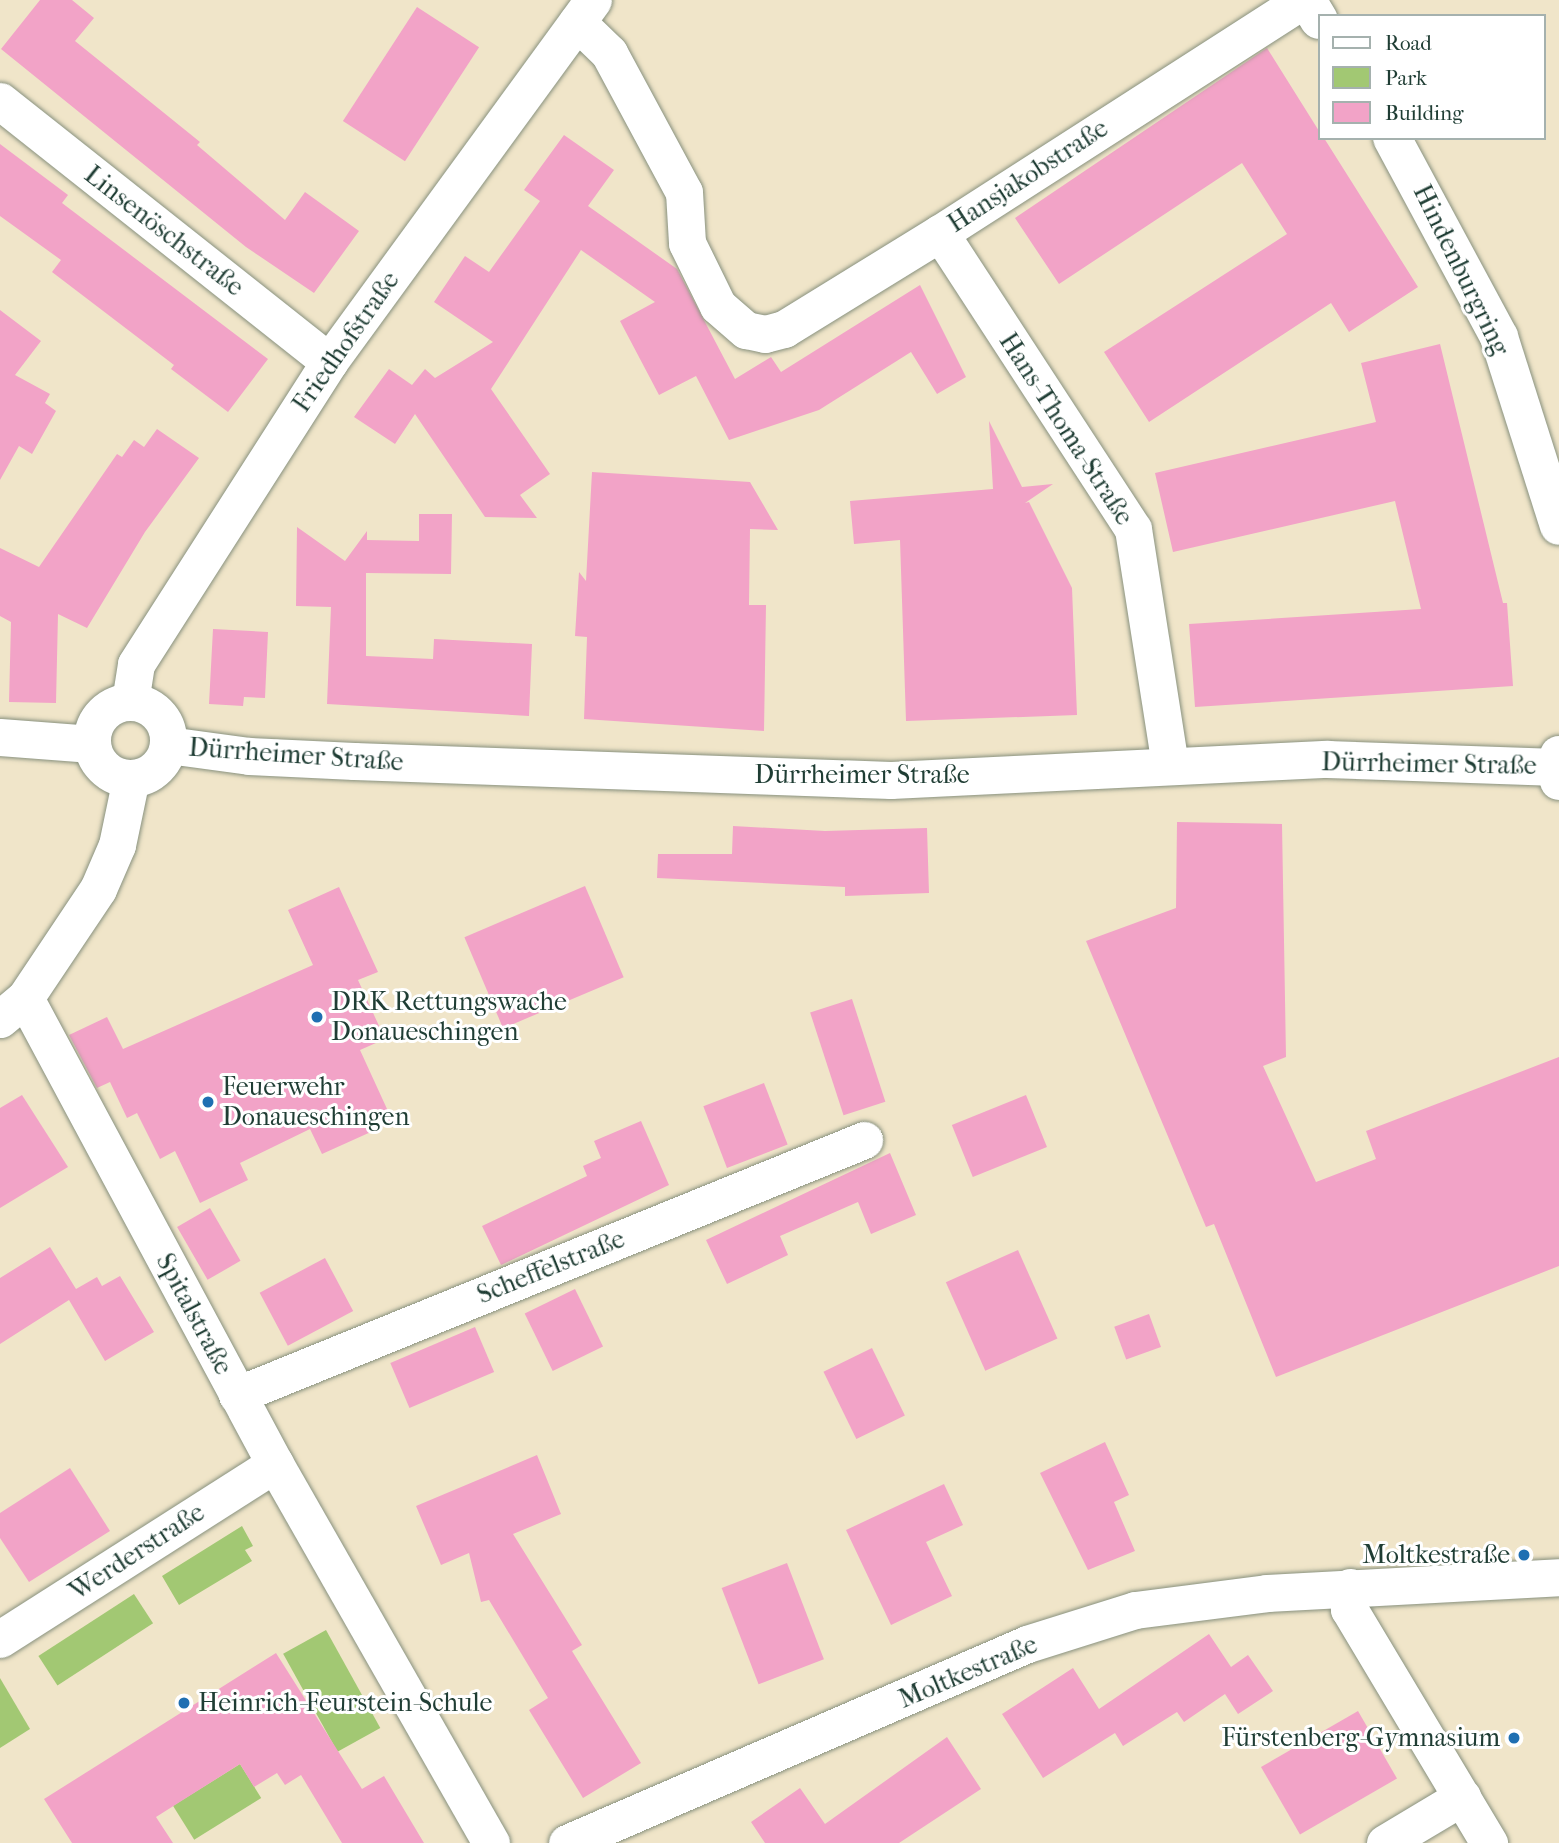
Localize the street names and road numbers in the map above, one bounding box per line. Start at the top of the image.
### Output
street label: Hansjakobstraße [942,113,1114,239]
street label: Linsenöschstraße [78,159,250,303]
street label: Hindenburgring [1406,180,1516,360]
street label: Friedhofstraße [286,266,406,418]
street label: Hans-Thoma-Straße [992,327,1140,531]
street label: Dürrheimer Straße [187,732,405,778]
street label: Dürrheimer Straße [1321,747,1537,781]
street label: Dürrheimer Straße [754,759,970,791]
street label: Scheffelstraße [473,1223,629,1311]
street label: Spitalstraße [149,1248,239,1380]
street label: Werderstraße [64,1497,210,1607]
street label: Moltkestraße [894,1629,1042,1715]

